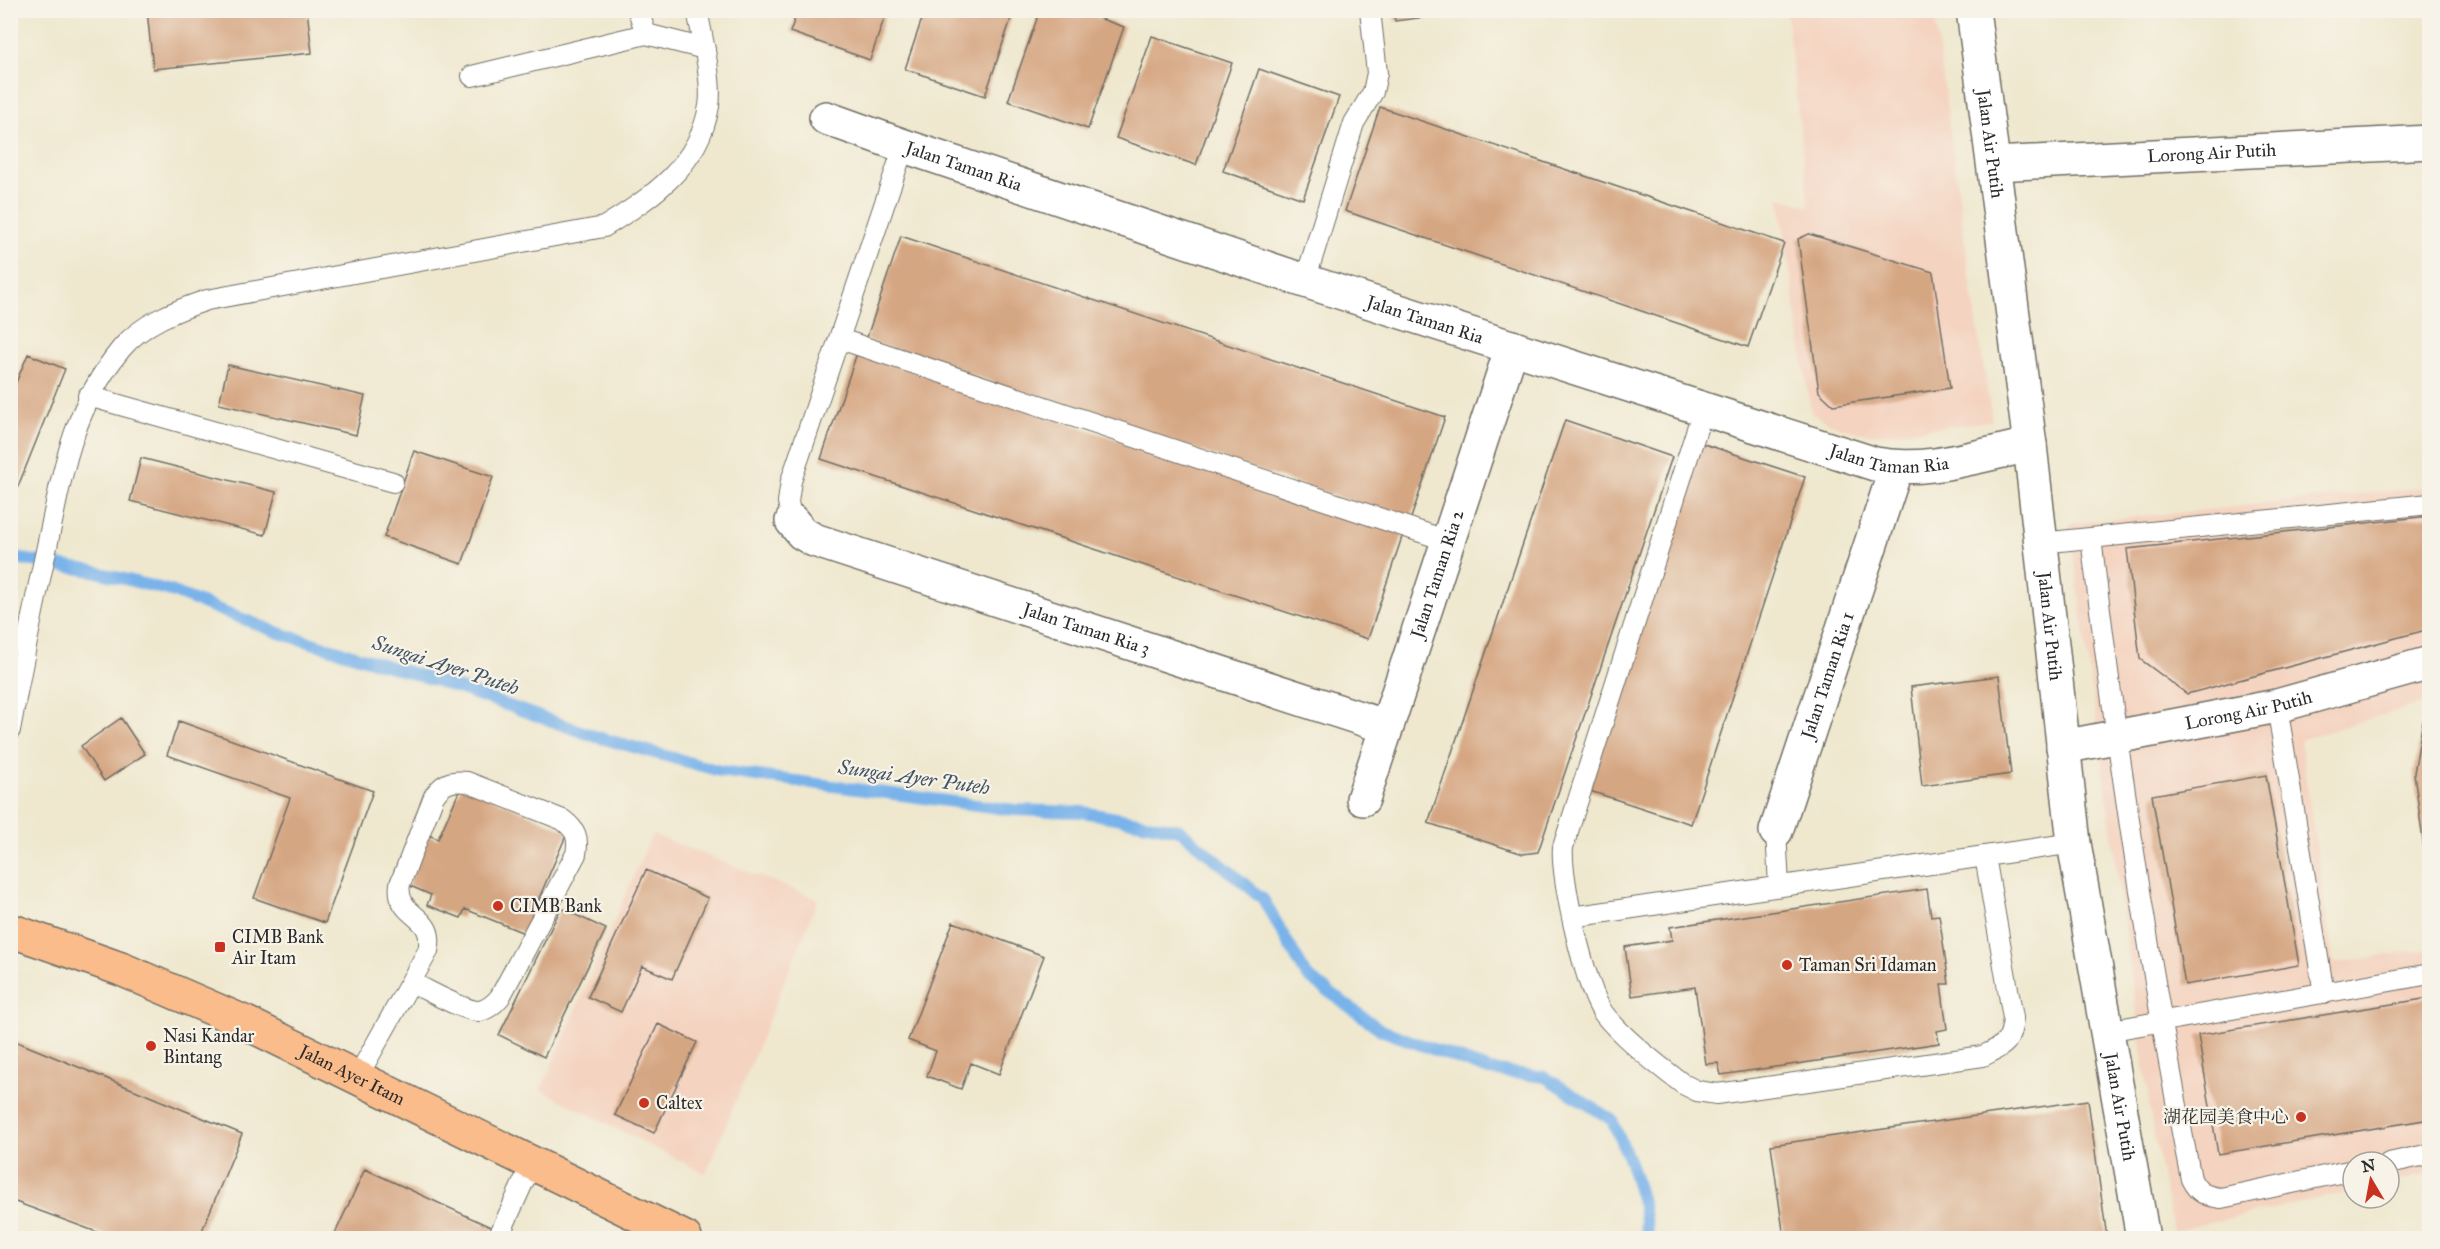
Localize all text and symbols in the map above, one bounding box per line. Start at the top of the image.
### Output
street label: Jalan Air Putih [1971,86,2009,200]
street label: Jalan Taman Ria [901,136,1025,196]
street label: Lorong Air Putih [2147,139,2277,167]
street label: Jalan Taman Ria [1362,290,1486,349]
street label: Jalan Taman Ria [1825,438,1951,478]
street label: Jalan Taman Ria 2 [1405,507,1469,643]
street label: Jalan Air Putih [2032,569,2067,682]
street label: Jalan Taman Ria 3 [1018,597,1153,660]
street label: Jalan Taman Ria 1 [1796,609,1859,744]
water label: Sungai Ayer Puteh [369,630,522,700]
street label: Lorong Air Putih [2183,686,2314,734]
water label: Sungai Ayer Puteh [836,754,991,800]
place label: CIMB Bank [510,895,603,917]
marker: CIMB Bank [491,899,505,913]
place label: CIMB Bank Air Itam [231,926,325,969]
marker: CIMB Bank Air Itam [213,940,227,954]
place label: Taman Sri Idaman [1799,954,1937,976]
marker: Taman Sri Idaman [1780,958,1794,972]
place label: Nasi Kandar Bintang [163,1025,255,1069]
marker: Nasi Kandar Bintang [144,1039,158,1053]
street label: Jalan Ayer Itam [293,1039,409,1110]
street label: Jalan Air Putih [2099,1049,2140,1163]
place label: Caltex [656,1092,703,1114]
marker: Caltex [637,1096,651,1110]
place label: 湖花园美食中心 [2163,1106,2289,1128]
marker: 湖花园美食中心 [2294,1110,2308,1124]
north arrow [2341,1150,2401,1210]
text: N [2360,1155,2377,1176]

